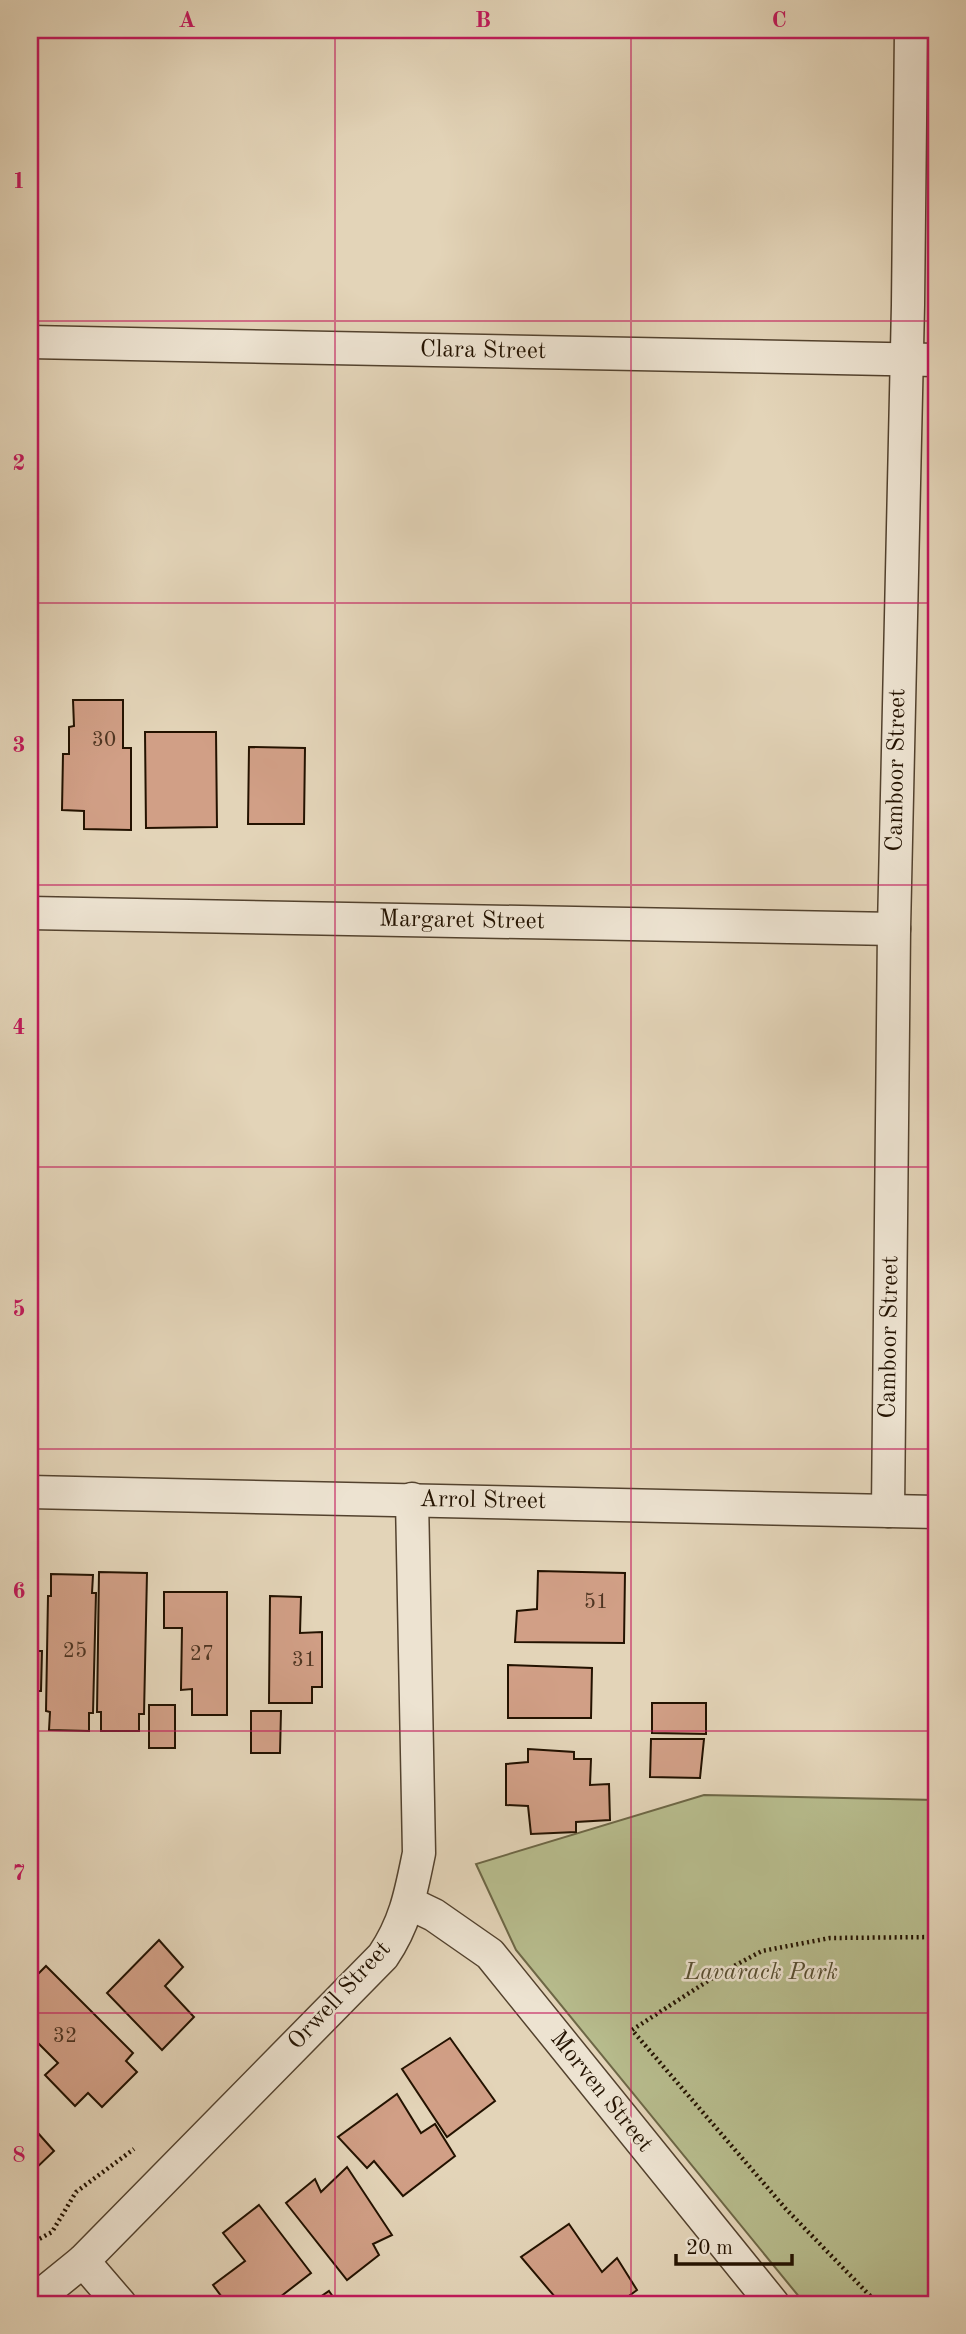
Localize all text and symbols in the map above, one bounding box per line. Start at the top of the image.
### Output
text: A [178,9,196,32]
text: B [475,9,491,32]
text: C [771,9,787,32]
text: 1 [12,170,26,193]
street label: Clara Street [420,338,546,364]
text: 2 [12,452,26,475]
street label: Camboor Street [884,688,910,852]
house number: 30 [92,730,116,751]
text: 3 [12,734,26,757]
street label: Margaret Street [379,908,545,934]
text: 4 [12,1016,26,1039]
street label: Camboor Street [877,1255,903,1419]
text: 5 [12,1298,26,1321]
street label: Arrol Street [419,1488,547,1514]
text: 6 [12,1580,26,1603]
house number: 51 [584,1592,608,1613]
house number: 25 [63,1641,87,1662]
house number: 27 [190,1644,214,1665]
house number: 31 [292,1650,316,1671]
text: 7 [12,1862,26,1885]
street label: Orwell Street [284,1937,396,2055]
park label: Lavarack Park [683,1961,838,1985]
house number: 32 [53,2026,77,2047]
street label: Morven Street [545,2027,657,2157]
text: 8 [12,2144,26,2167]
scale bar [676,2222,791,2266]
text: 20 m [686,2238,733,2259]

